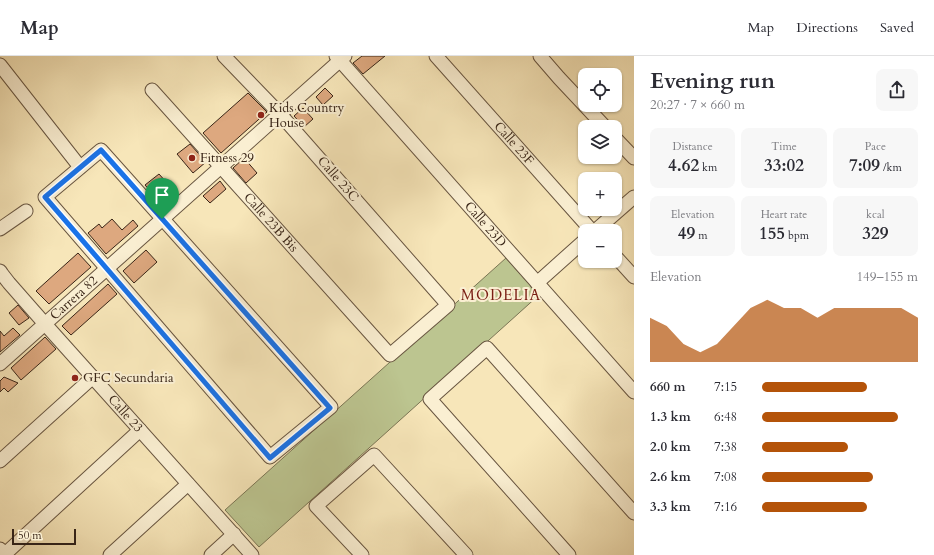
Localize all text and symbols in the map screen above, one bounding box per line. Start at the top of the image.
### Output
text: Map [20,15,59,41]
text: Map [748,18,774,37]
text: Directions [796,18,858,37]
text: Saved [880,18,914,37]
text: Evening run [650,66,775,96]
map controls [578,68,622,268]
button: locate [578,68,622,112]
button: share [876,69,918,111]
text: 20:27 · 7 × 660 m [650,96,745,114]
place label: Kids Country House [269,99,344,132]
marker: Kids Country House [256,110,266,120]
street label: Calle 23F [490,118,538,169]
button: layers [578,120,622,164]
text: Distance [673,139,713,154]
text: Time [771,139,797,154]
text: Pace [865,139,886,154]
place label: Fitness 29 [200,149,254,167]
street label: Calle 23C [313,152,363,206]
marker: Fitness 29 [187,153,197,163]
text: 4.62 [668,154,699,177]
text: 33:02 [764,154,804,177]
text: 7:09 [849,154,880,177]
text: km [699,160,717,175]
text: /km [880,160,902,175]
button: + [578,172,622,216]
pin [145,178,179,219]
icon: arrive [151,184,173,206]
street label: Calle 23B Bis [239,189,302,256]
street label: Calle 23D [460,198,510,251]
text: Elevation [671,207,715,222]
text: Heart rate [761,207,807,222]
text: kcal [866,207,885,222]
text: 49 [678,222,695,245]
text: 155 [759,222,785,245]
text: 329 [862,222,888,245]
button: − [578,224,622,268]
text: m [695,228,708,243]
text: bpm [785,228,809,243]
text: Elevation [650,268,702,286]
text: 149–155 m [856,268,918,286]
street label: Carrera 82 [46,272,102,324]
district label: MODELIA [461,285,541,305]
place label: GFC Secundaria [83,369,174,387]
marker: GFC Secundaria [70,373,80,383]
text: 660 m [650,378,685,396]
text: 7:15 [714,378,737,396]
street label: Calle 23 [104,391,147,436]
text: 1.3 km [650,408,691,426]
text: 6:48 [714,408,737,426]
text: 2.0 km [650,438,691,456]
text: 7:38 [714,438,737,456]
text: 2.6 km [650,468,691,486]
text: 7:08 [714,468,737,486]
text: 3.3 km [650,498,691,516]
text: 7:16 [714,498,737,516]
scale bar [12,527,76,546]
text: 50 m [18,528,42,543]

